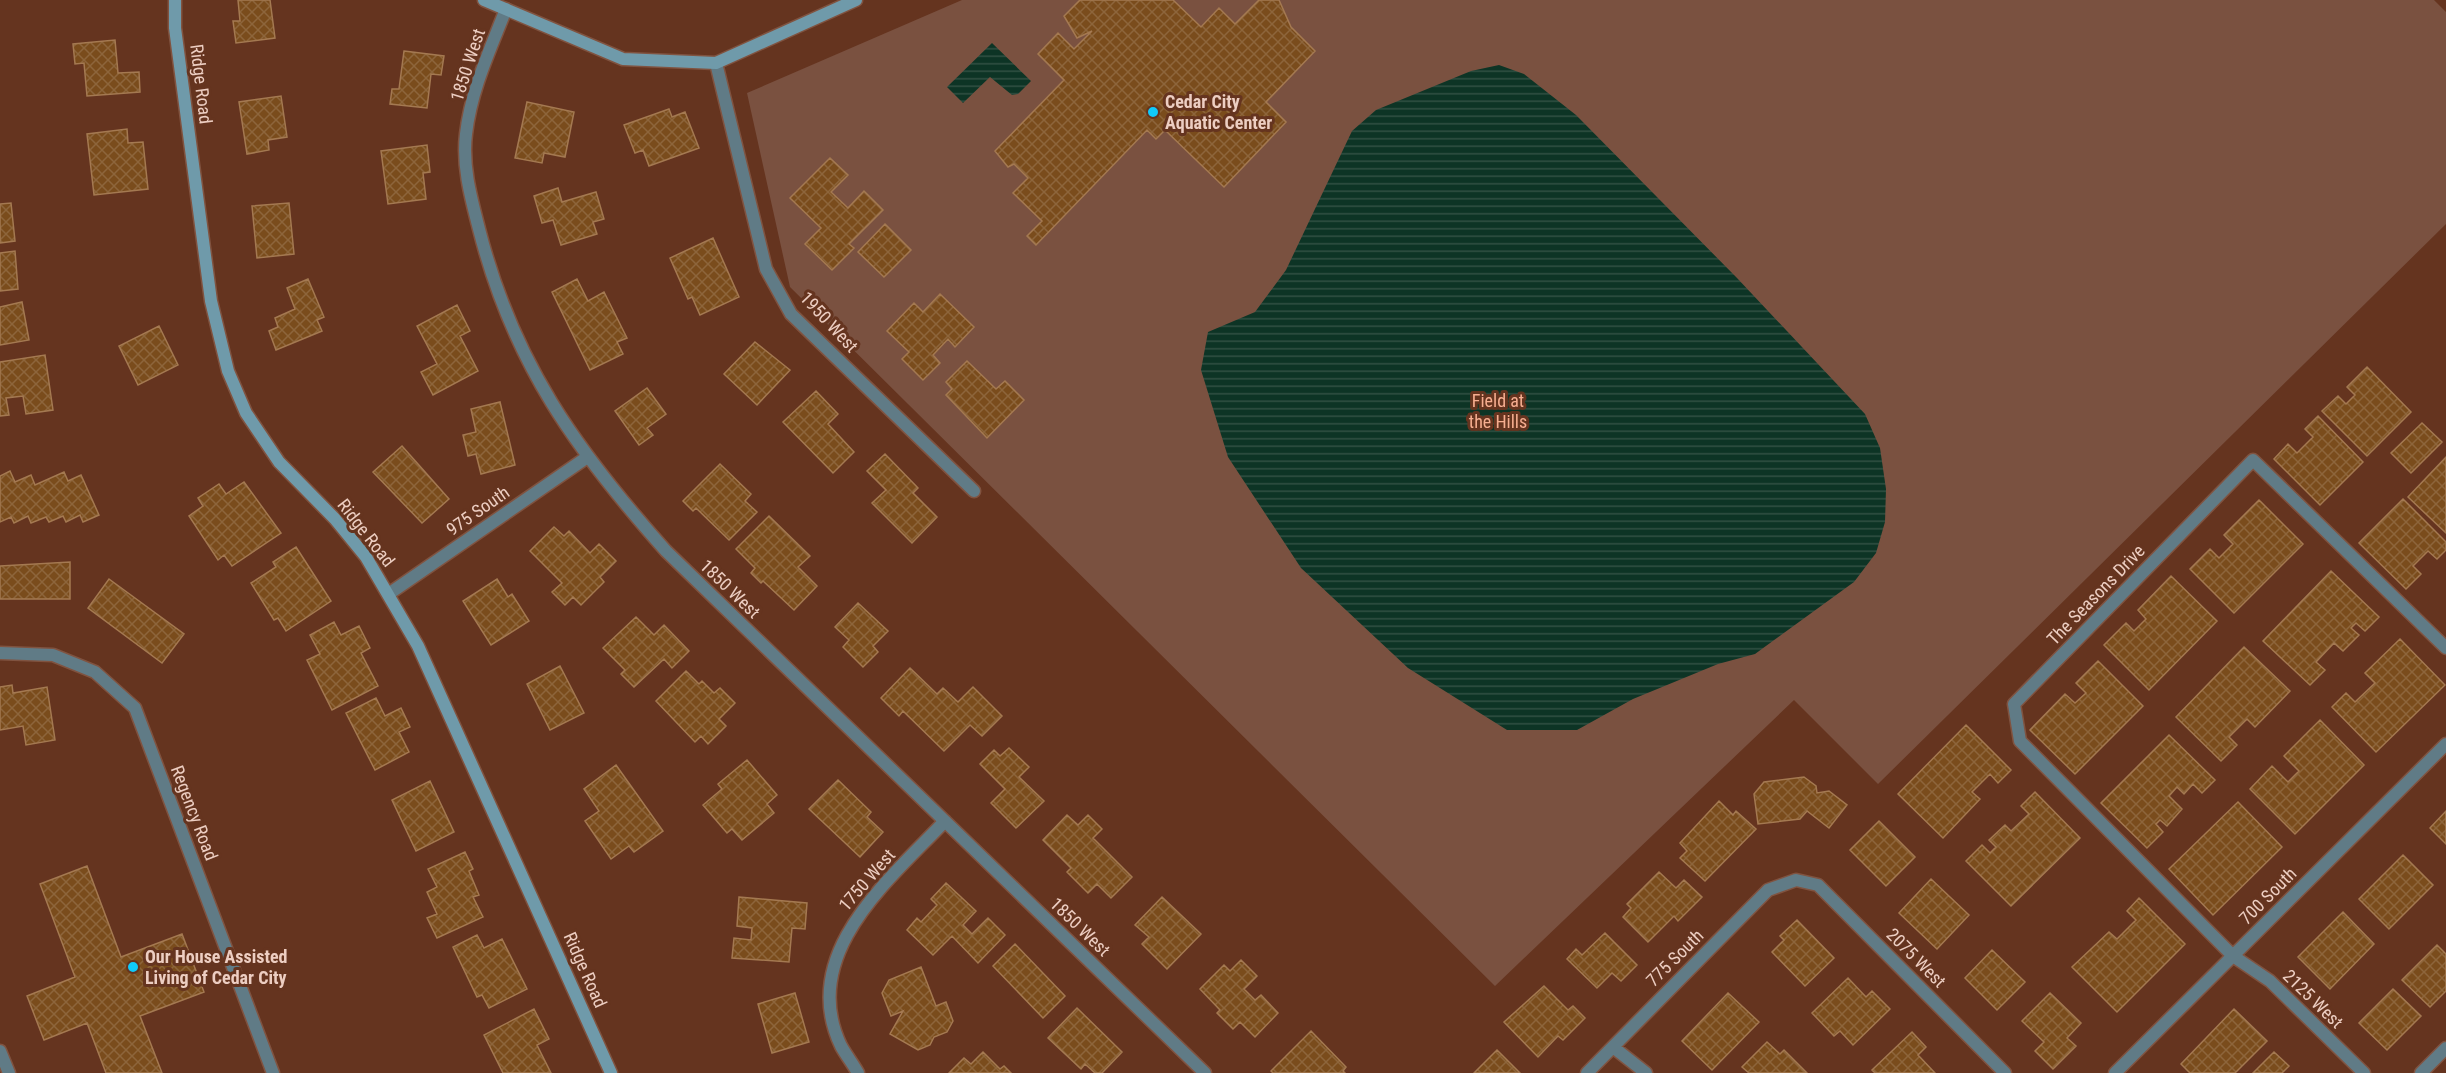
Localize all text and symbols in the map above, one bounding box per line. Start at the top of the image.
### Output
street label: 1850 West [446,26,489,104]
street label: Ridge Road [186,43,217,125]
place label: Cedar City Aquatic Center [1165,91,1272,133]
marker: Cedar City Aquatic Center [1146,105,1160,119]
street label: 1950 West [796,287,863,356]
park label: Field at the Hills [1469,390,1527,432]
street label: 975 South [442,481,513,540]
street label: Ridge Road [333,495,399,571]
street label: The Seasons Drive [2043,540,2149,649]
street label: 1850 West [696,555,765,622]
street label: Regency Road [167,762,222,863]
street label: 1750 West [834,844,899,915]
street label: 700 South [2235,863,2300,928]
street label: 1850 West [1046,893,1115,960]
street label: 2075 West [1882,924,1950,992]
street label: 775 South [1642,925,1707,990]
street label: Ridge Road [560,929,611,1011]
place label: Our House Assisted Living of Cedar City [145,946,287,988]
marker: Our House Assisted Living of Cedar City [126,960,140,974]
street label: 2125 West [2279,965,2348,1032]

